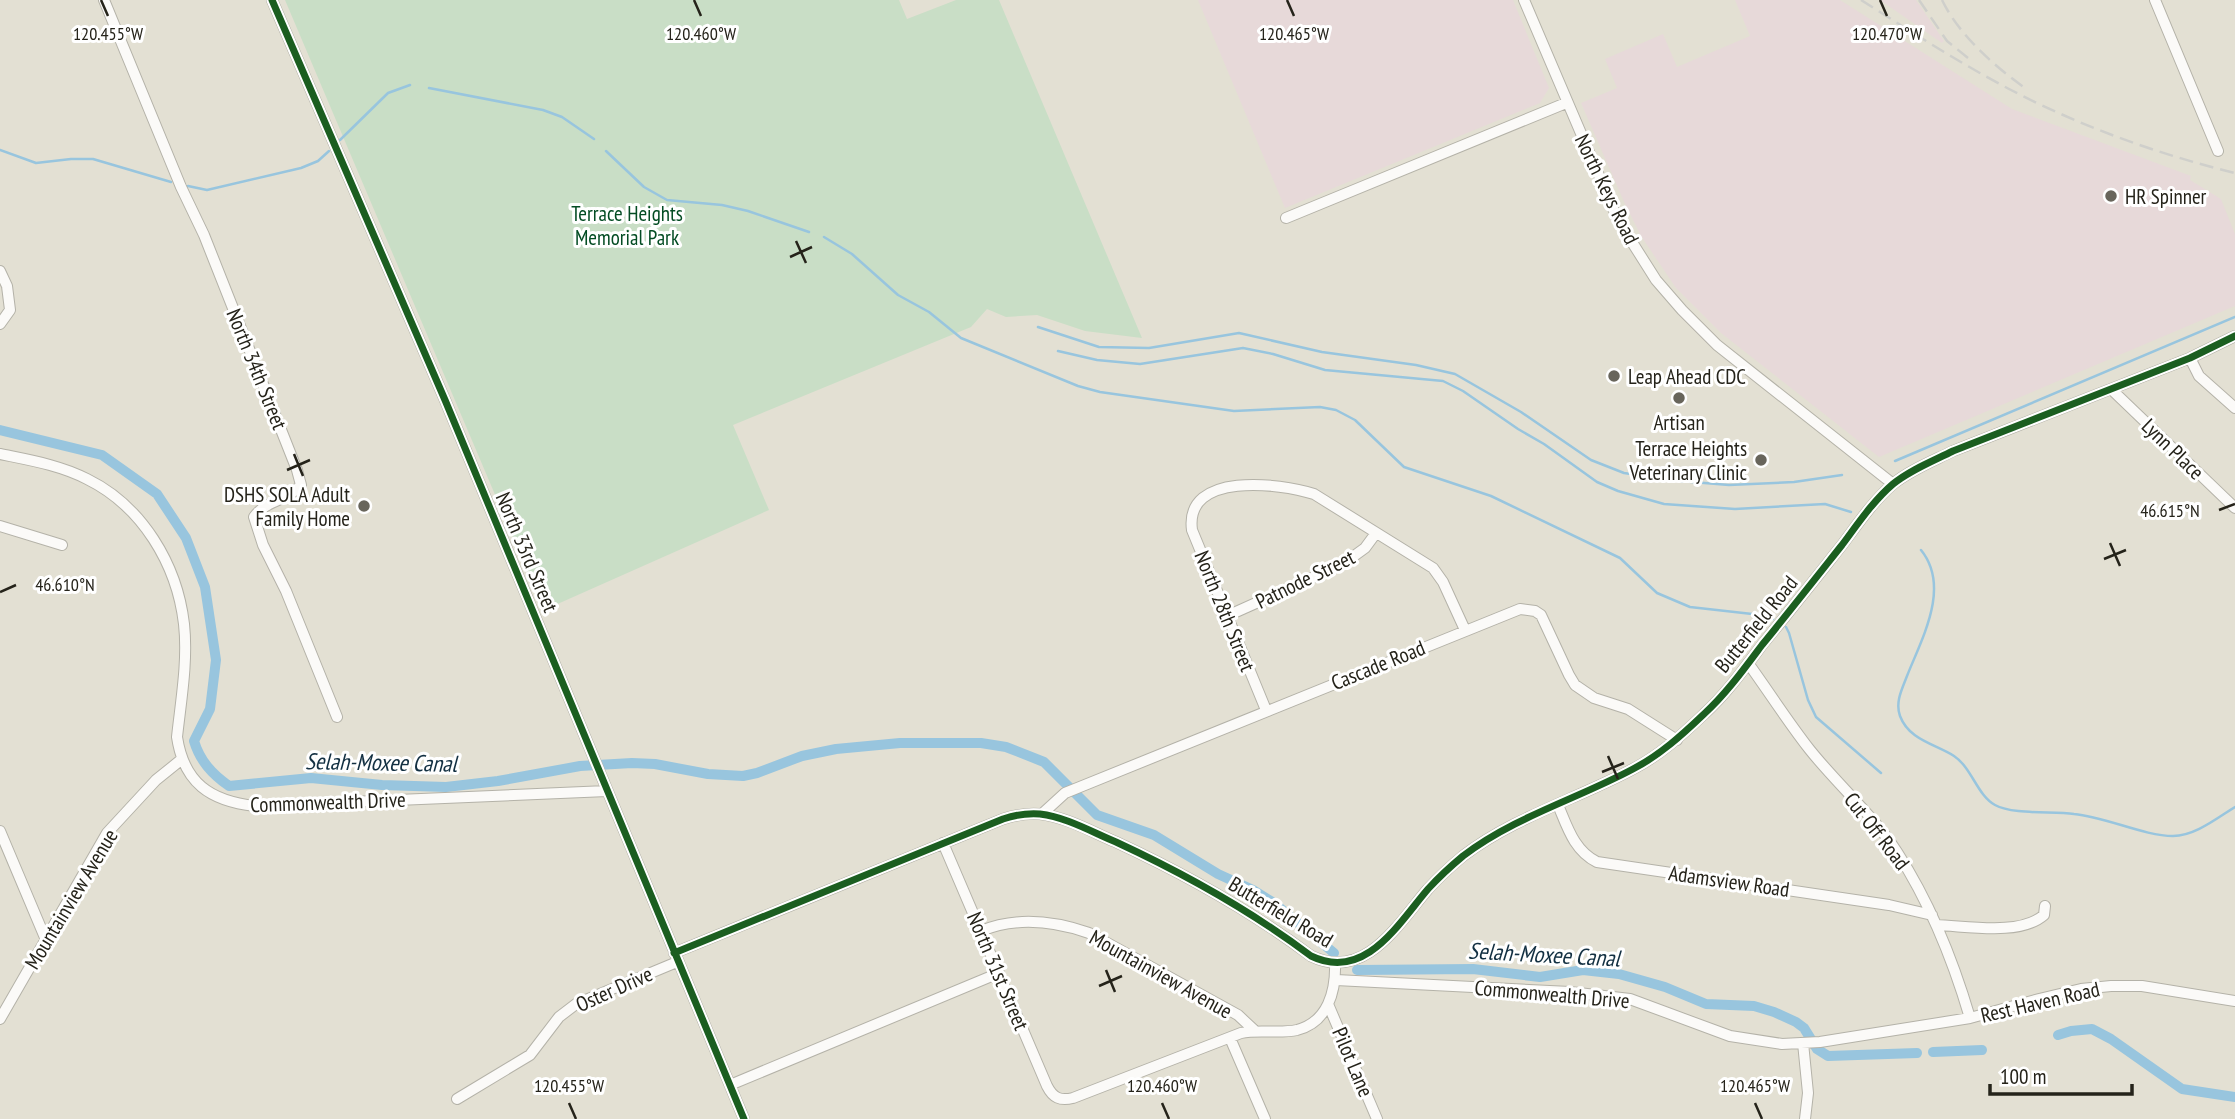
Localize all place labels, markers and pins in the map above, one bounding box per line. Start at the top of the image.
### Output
place label: HR Spinner [2125,183,2207,210]
marker: HR Spinner [2103,188,2119,204]
place label: Leap Ahead CDC [1628,363,1746,390]
marker: Leap Ahead CDC [1606,368,1622,384]
marker: Artisan [1671,390,1687,406]
place label: Artisan [1653,409,1705,436]
place label: Terrace Heights Veterinary Clinic [1629,435,1748,486]
marker: Terrace Heights Veterinary Clinic [1753,452,1769,468]
place label: DSHS SOLA Adult Family Home [224,481,350,532]
marker: DSHS SOLA Adult Family Home [356,498,372,514]

